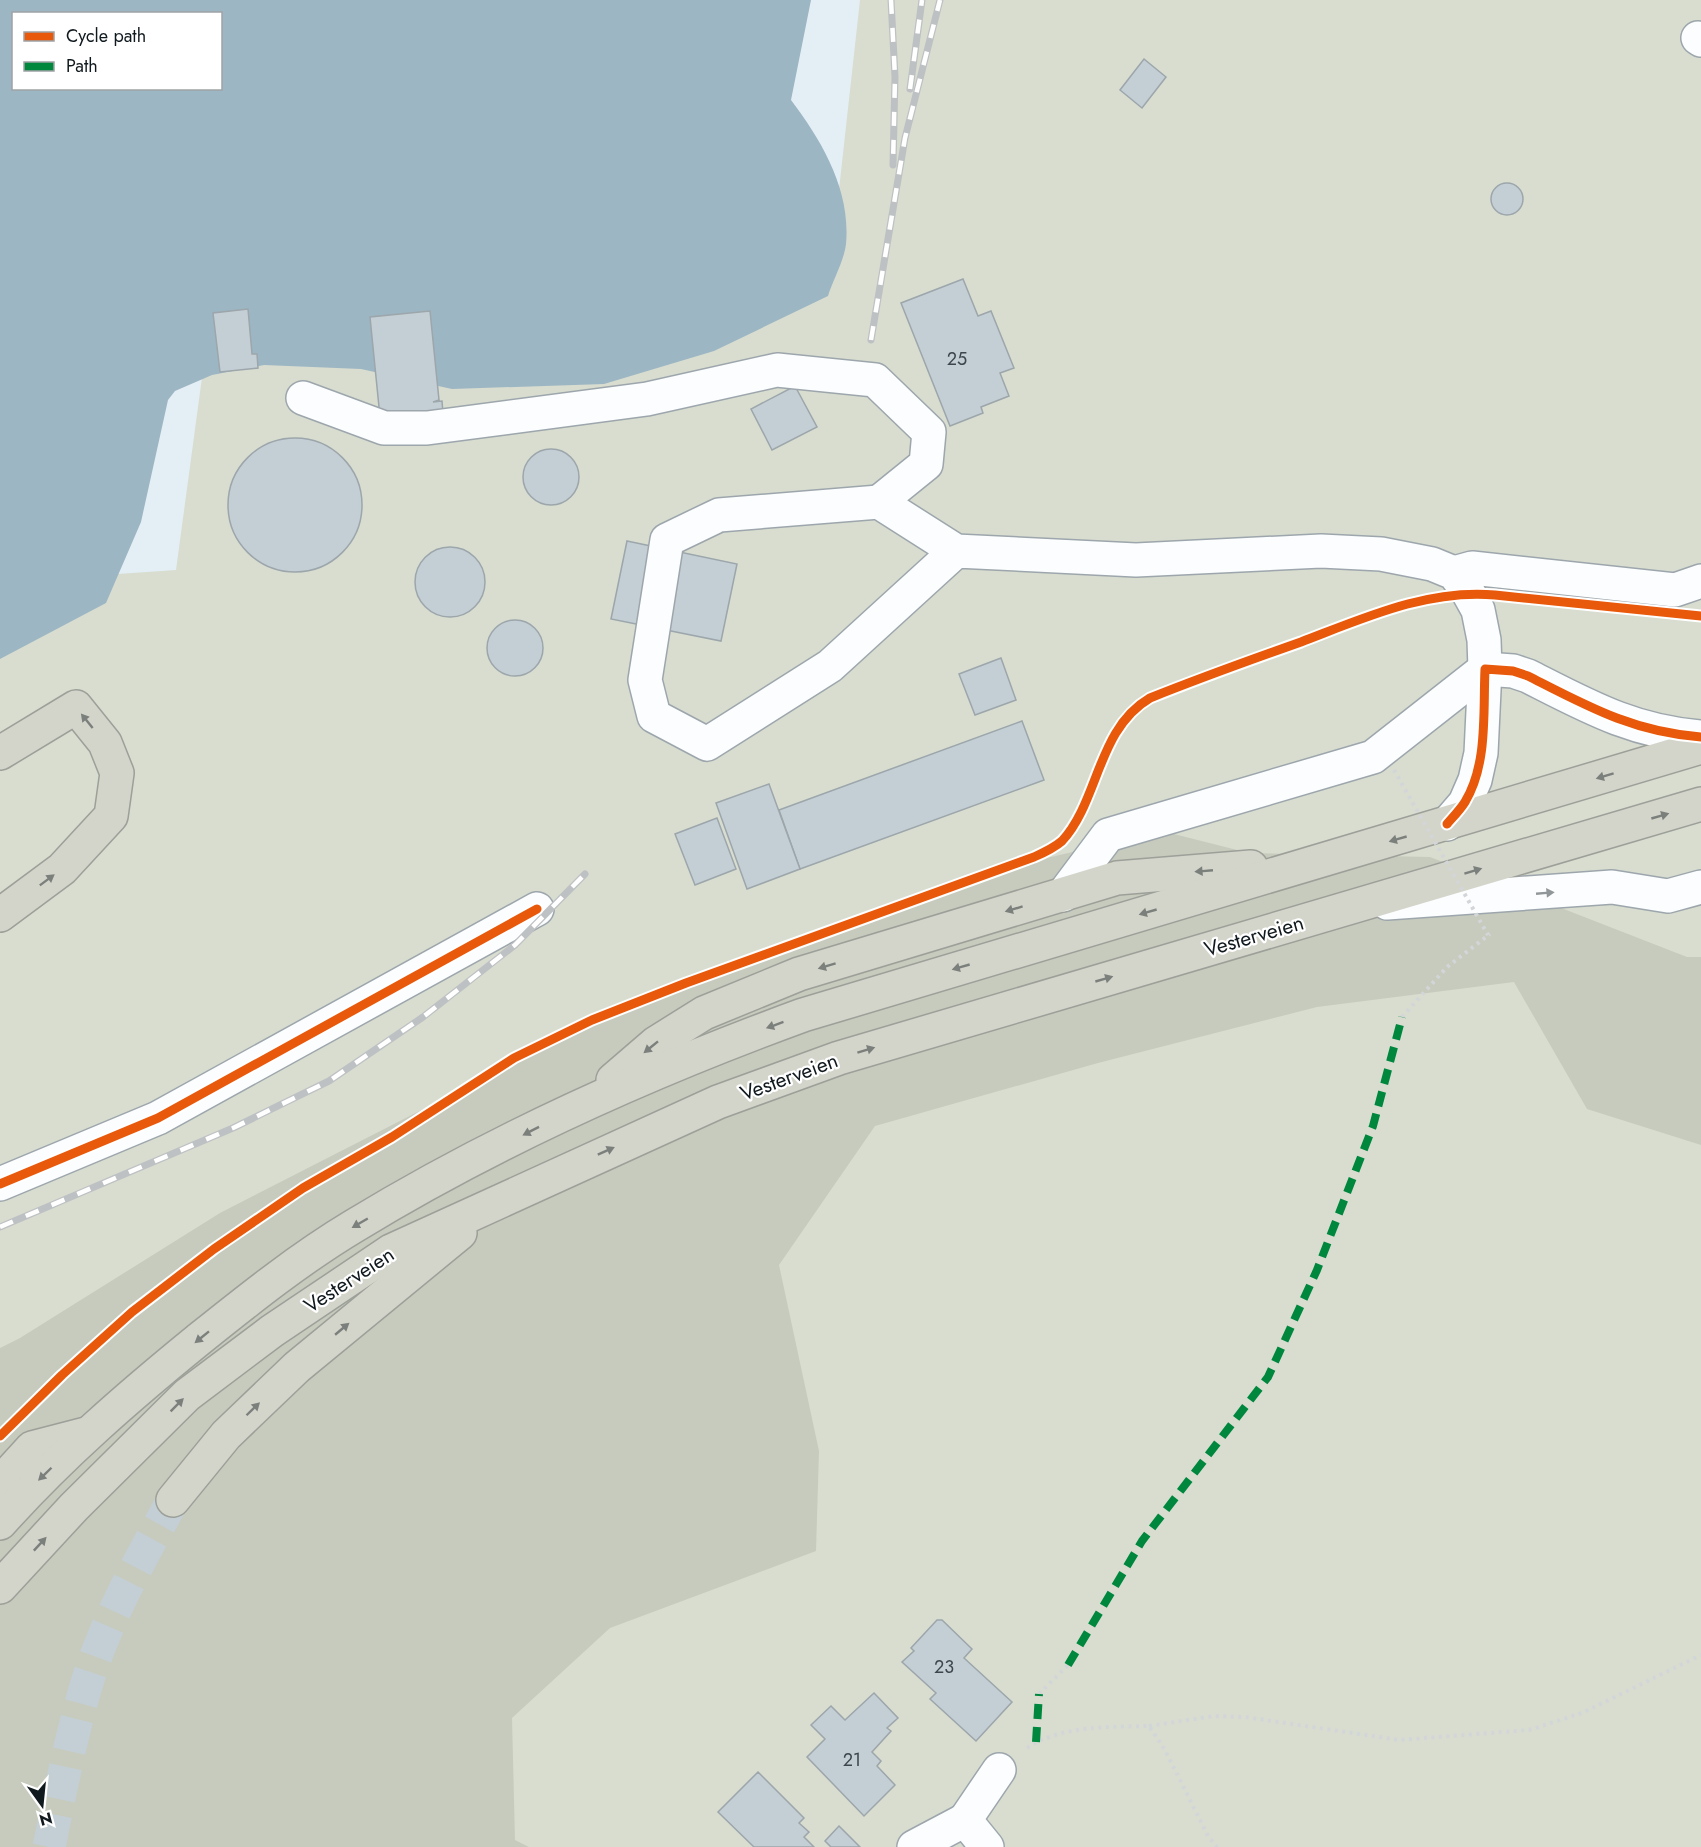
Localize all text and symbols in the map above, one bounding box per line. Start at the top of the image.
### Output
legend [12,12,222,90]
text: Cycle path [66,23,146,49]
text: Path [66,53,98,79]
house number: 25 [947,346,967,372]
one-way arrow [81,714,94,729]
one-way arrow [1596,772,1614,781]
one-way arrow [1651,811,1669,820]
one-way arrow [1389,835,1407,844]
one-way arrow [1194,866,1213,876]
one-way arrow [1464,866,1482,875]
one-way arrow [39,874,55,886]
one-way arrow [1535,888,1554,898]
one-way arrow [1005,905,1023,914]
street label: Vesterveien [1201,907,1307,965]
one-way arrow [1139,908,1157,917]
one-way arrow [818,962,836,971]
one-way arrow [952,963,970,972]
one-way arrow [1095,974,1113,983]
one-way arrow [766,1021,784,1031]
one-way arrow [643,1041,659,1054]
street label: Vesterveien [736,1045,842,1109]
one-way arrow [857,1045,875,1054]
one-way arrow [523,1126,540,1136]
one-way arrow [598,1146,616,1156]
one-way arrow [351,1218,368,1228]
street label: Vesterveien [298,1240,400,1320]
one-way arrow [334,1323,349,1336]
one-way arrow [194,1331,210,1344]
one-way arrow [169,1398,184,1412]
one-way arrow [246,1402,261,1416]
one-way arrow [39,1467,53,1481]
one-way arrow [33,1536,47,1551]
house number: 23 [934,1654,954,1680]
house number: 21 [843,1747,861,1773]
north arrow [12,1775,72,1835]
text: N [37,1806,55,1832]

